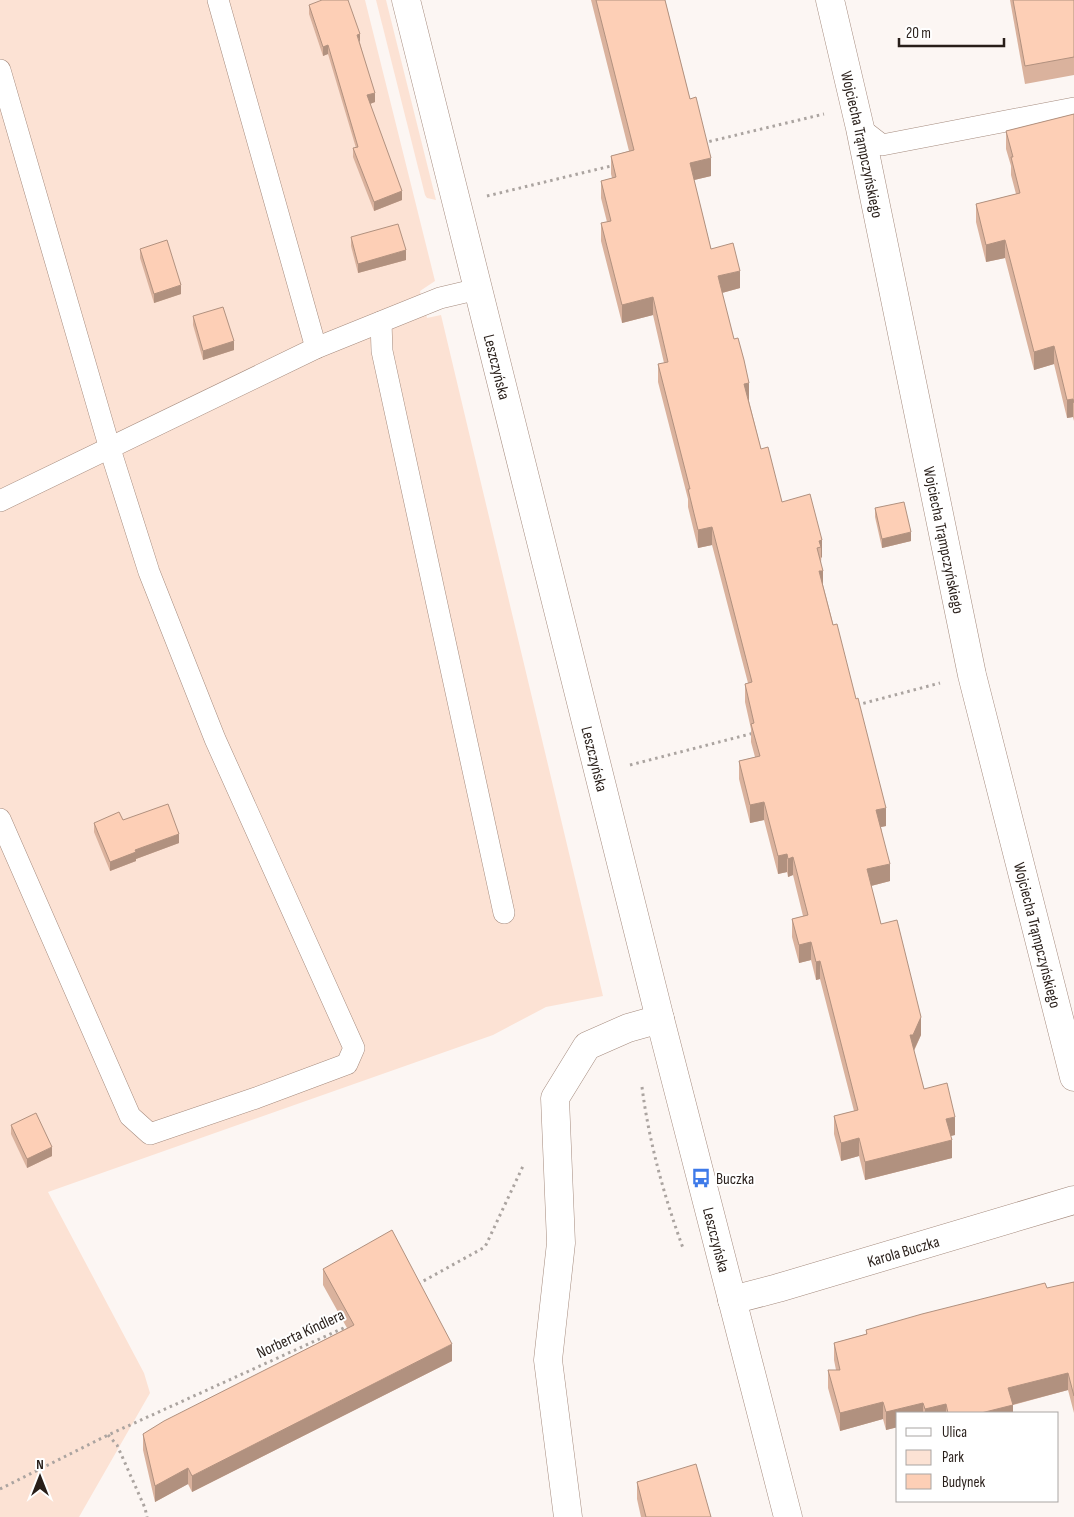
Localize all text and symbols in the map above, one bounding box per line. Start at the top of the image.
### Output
scale bar [899,15,1004,47]
text: 20 m [906,24,931,43]
street label: Wojciecha Trąmpczyńskiego [836,69,886,220]
street label: Leszczyńska [479,333,513,402]
street label: Wojciecha Trąmpczyńskiego [919,465,967,615]
street label: Leszczyńska [576,725,611,794]
street label: Wojciecha Trąmpczyńskiego [1009,860,1064,1010]
bus stop icon: Buczka [690,1167,712,1189]
place label: Buczka [716,1170,754,1189]
street label: Leszczyńska [698,1205,733,1275]
street label: Karola Buczka [865,1233,942,1272]
street label: Norberta Kindlera [254,1306,347,1363]
legend [896,1412,1059,1502]
text: Ulica [942,1423,967,1442]
text: Park [942,1448,964,1467]
north arrow [15,1452,65,1502]
text: N [36,1456,44,1473]
text: Budynek [942,1473,985,1492]

